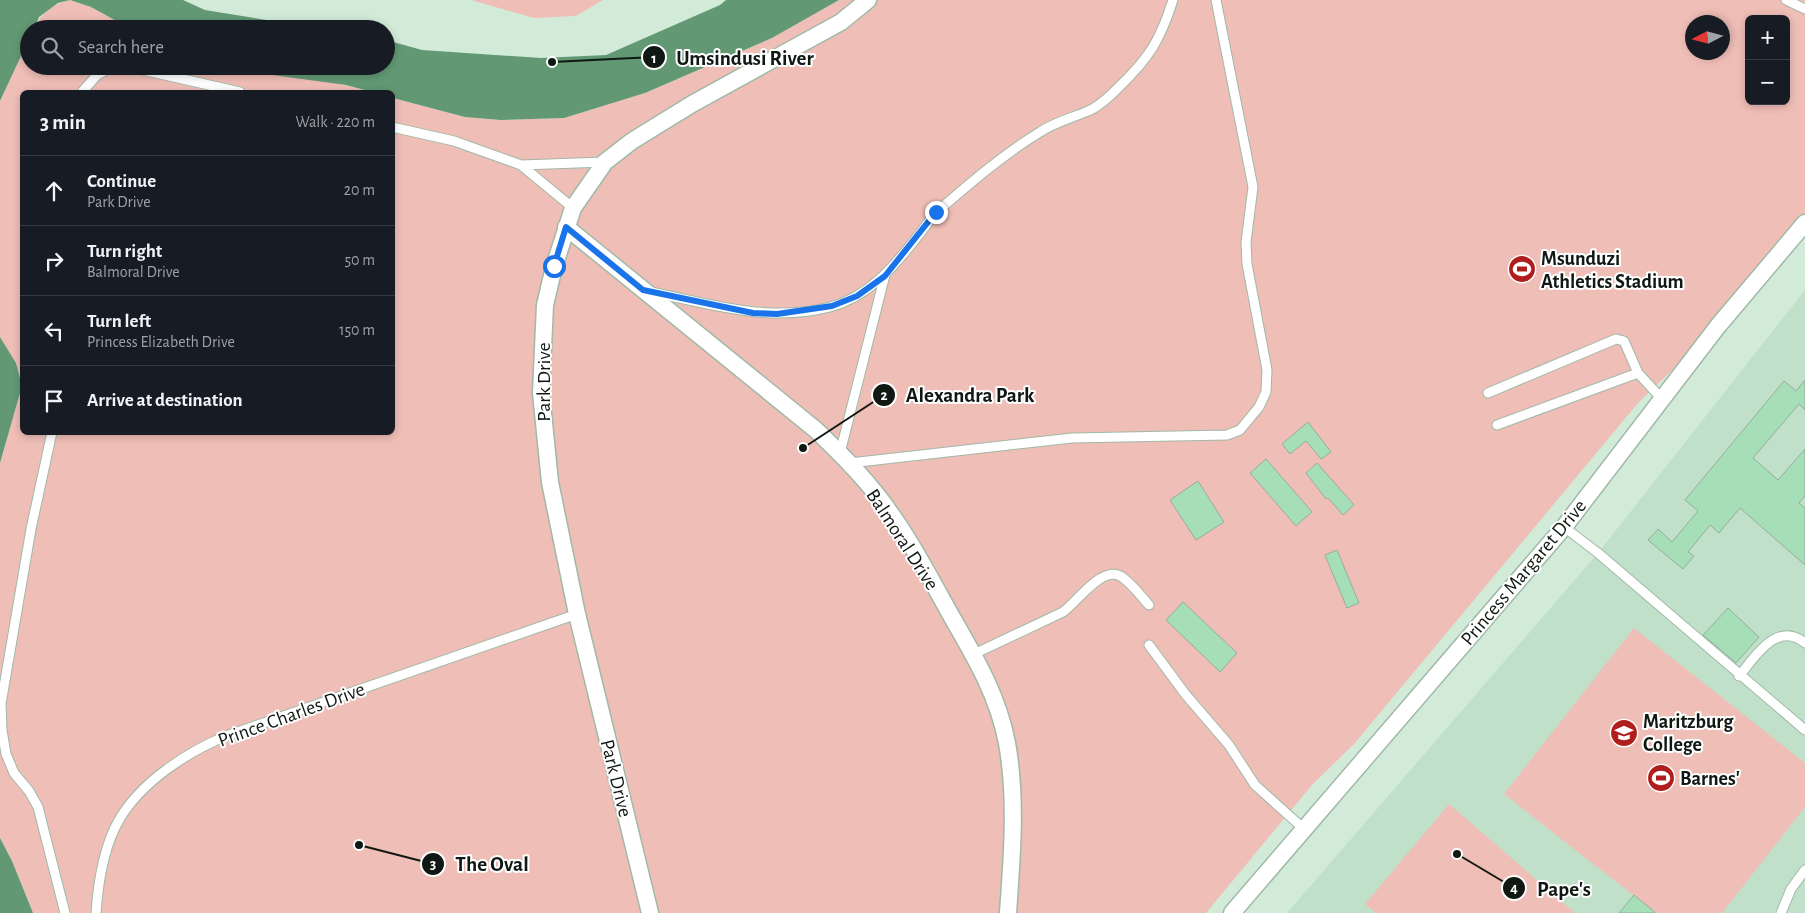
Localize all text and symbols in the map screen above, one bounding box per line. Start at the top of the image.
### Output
north arrow [1685,15,1730,60]
map controls [1745,15,1790,105]
button: + [1745,15,1790,60]
search box [20,20,395,75]
icon: search [38,34,66,62]
text: Search here [78,38,164,57]
callout: Umsindusi River [642,39,824,75]
text: Umsindusi River [676,48,814,69]
text: 1 [651,51,657,66]
button: − [1745,60,1790,105]
text: 3 min [40,112,86,133]
text: Walk · 220 m [296,114,375,130]
text: Continue [87,172,156,191]
icon: ahead [40,177,68,205]
text: 20 m [344,182,375,198]
text: Park Drive [87,194,151,210]
route end [925,201,948,224]
text: Turn right [87,242,162,261]
icon: right [40,247,68,275]
place label: Msunduzi Athletics Stadium [1541,249,1684,292]
text: 50 m [344,252,375,268]
sports icon: Msunduzi Athletics Stadium [1507,254,1537,284]
route start [543,255,566,278]
text: Balmoral Drive [87,264,180,280]
text: Turn left [87,312,151,331]
icon: left [40,317,68,345]
text: 150 m [339,322,375,338]
text: Princess Elizabeth Drive [87,334,235,350]
street label: Park Drive [534,342,554,422]
callout: Alexandra Park [871,377,1045,413]
text: Alexandra Park [906,385,1035,406]
icon: arrive [40,387,68,415]
text: 2 [880,388,888,403]
text: Arrive at destination [87,391,243,410]
street label: Balmoral Drive [862,486,942,594]
street label: Princess Margaret Drive [1457,496,1590,649]
street label: Prince Charles Drive [215,679,367,751]
place label: Maritzburg College [1643,712,1734,755]
school or university icon: Maritzburg College [1609,718,1639,748]
street label: Park Drive [597,737,635,819]
sports icon: Barnes' [1646,763,1676,793]
place label: Barnes' [1680,769,1740,789]
callout: The Oval [421,846,539,882]
text: The Oval [455,854,529,875]
text: 3 [430,857,436,872]
callout: Pape's [1502,870,1601,906]
text: Pape's [1537,879,1591,900]
text: 4 [1510,881,1518,896]

